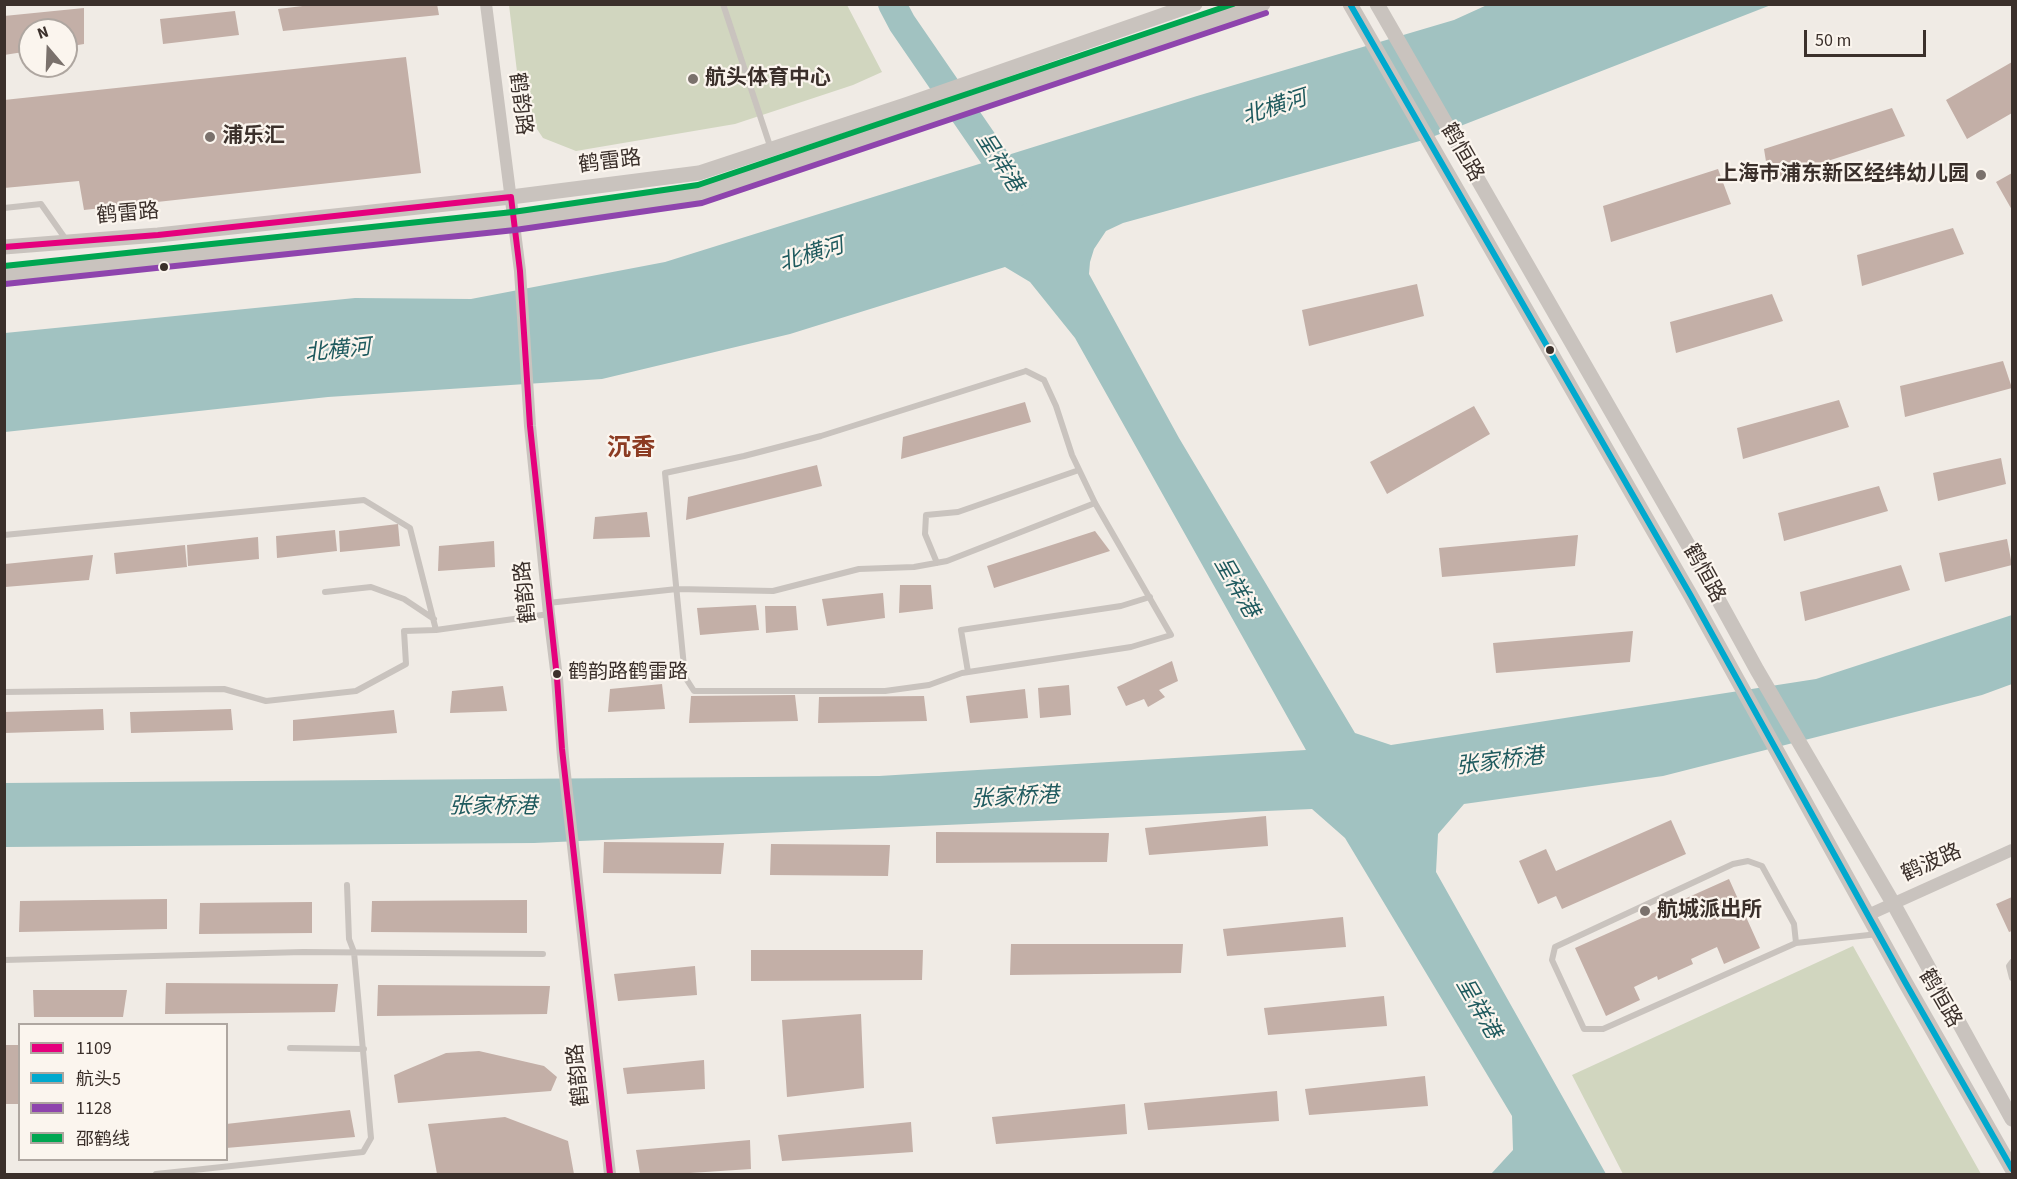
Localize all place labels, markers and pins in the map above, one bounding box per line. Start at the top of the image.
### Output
place label: 航头体育中心 [705,66,831,92]
marker: 航头体育中心 [686,72,700,86]
place label: 浦乐汇 [222,124,285,150]
marker: 浦乐汇 [203,130,217,144]
place label: 上海市浦东新区经纬幼儿园 [1717,162,1969,188]
marker: 上海市浦东新区经纬幼儿园 [1974,168,1988,182]
unlabelled marker [158,261,170,273]
unlabelled marker [1544,344,1556,356]
place label: 鹤韵路鹤雷路 [568,662,688,686]
marker: 鹤韵路鹤雷路 [551,668,563,680]
place label: 航城派出所 [1657,898,1762,924]
marker: 航城派出所 [1638,904,1652,918]

